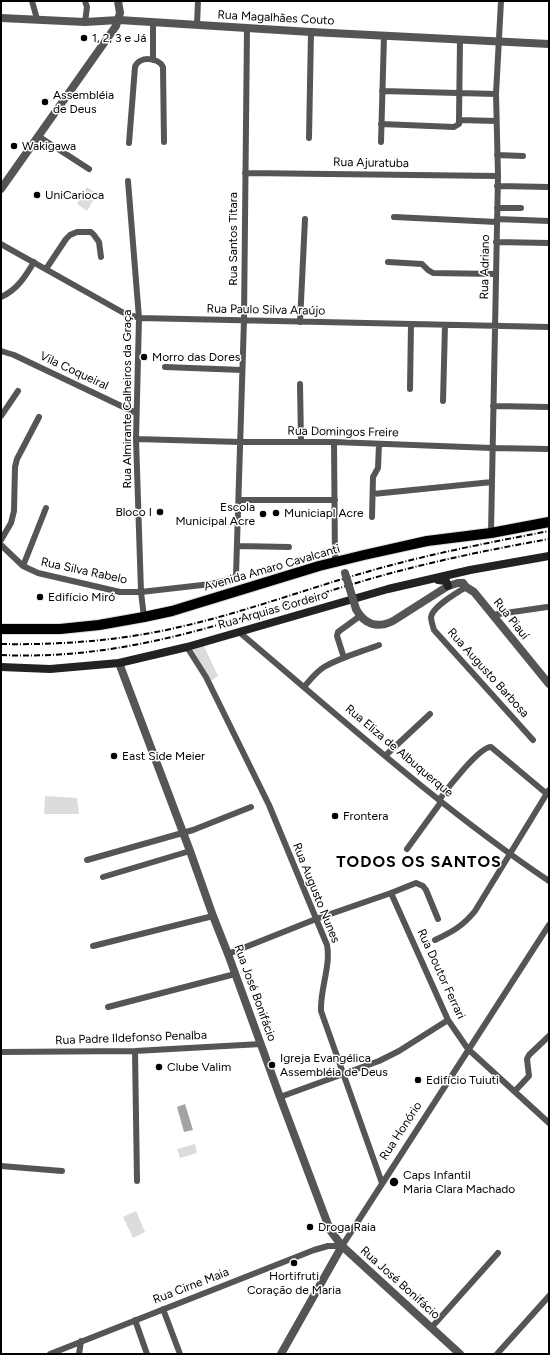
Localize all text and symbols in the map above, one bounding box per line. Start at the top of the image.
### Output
street label: Rua Magalhães Couto [217,8,335,28]
place label: 1, 2, 3 e Já [92,31,146,45]
marker: 1, 2, 3 e Já [79,33,89,43]
place label: Assembléia de Deus [53,88,114,116]
marker: Assembléia de Deus [40,97,50,107]
place label: Wakigawa [22,139,76,153]
marker: Wakigawa [9,141,19,151]
street label: Rua Ajuratuba [333,155,409,171]
place label: UniCarioca [45,188,104,202]
marker: UniCarioca [32,190,42,200]
street label: Rua Santos Titara [226,192,240,286]
street label: Rua Adriano [477,234,493,300]
street label: Rua Paulo Silva Araújo [207,302,325,318]
street label: Rua Almirante Calheiros da Graça [120,310,134,488]
street label: Vila Coqueiral [37,349,111,393]
place label: Morro das Dores [152,350,240,364]
marker: Morro das Dores [139,352,149,362]
street label: Rua Domingos Freire [287,424,399,440]
place label: Escola Municipal Acre [175,500,255,528]
place label: Bloco I [115,505,152,519]
place label: Municiapl Acre [284,506,364,520]
marker: Bloco I [155,507,165,517]
marker: Municiapl Acre [271,508,281,518]
marker: Escola Municipal Acre [258,509,268,519]
street label: Avenida Amaro Cavalcanti [202,542,342,594]
street label: Rua Silva Rabelo [39,555,129,587]
street label: Rua Arquias Cordeiro [216,587,330,633]
place label: Edifício Miró [48,590,115,604]
marker: Edifício Miró [35,592,45,602]
street label: Rua Piauí [490,596,532,642]
street label: Rua Augusto Barbosa [444,625,532,721]
street label: Rua Eliza de Albuquerque [342,702,456,800]
place label: East Side Meier [122,749,205,763]
marker: East Side Meier [109,751,119,761]
place label: Frontera [343,809,388,823]
marker: Frontera [330,811,340,821]
street label: Rua Augusto Nunes [289,841,343,945]
district label: TODOS OS SANTOS [336,852,502,872]
street label: Rua Doutor Ferrari [414,927,468,1021]
street label: Rua José Bonifácio [231,943,279,1043]
street label: Rua Padre Ildefonso Penalba [55,1028,207,1048]
place label: Igreja Evangélica Assembléia de Deus [280,1051,388,1079]
place label: Clube Valim [167,1060,231,1074]
marker: Igreja Evangélica Assembléia de Deus [267,1060,277,1070]
marker: Clube Valim [154,1062,164,1072]
place label: Edifício Tuiuti [426,1073,499,1087]
marker: Edifício Tuiuti [413,1075,423,1085]
street label: Rua Honório [377,1099,425,1163]
place label: Caps Infantil Maria Clara Machado [403,1168,515,1196]
marker: Caps Infantil Maria Clara Machado [388,1176,400,1188]
place label: Droga Raia [318,1220,376,1234]
marker: Droga Raia [305,1222,315,1232]
street label: Rua José Bonifácio [357,1244,443,1322]
marker: Hortifruti Coração de Maria [289,1258,299,1268]
street label: Rua Cirne Maia [151,1265,231,1307]
place label: Hortifruti Coração de Maria [247,1269,341,1297]

